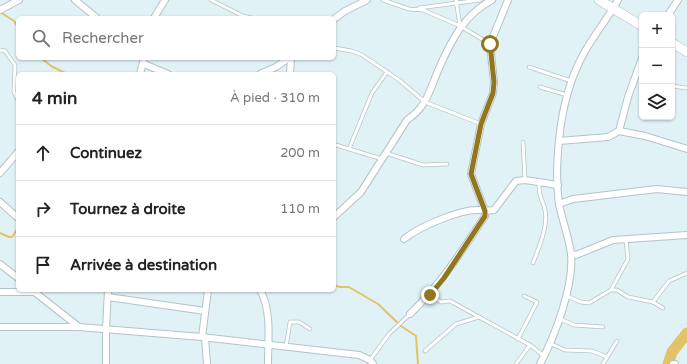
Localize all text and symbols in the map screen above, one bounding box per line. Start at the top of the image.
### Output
map controls [639,12,675,120]
button: + [639,12,675,48]
search box [16,16,336,60]
icon: search [30,27,52,49]
text: Rechercher [62,29,144,47]
route start [481,35,499,53]
button: − [639,48,675,84]
button: layers [639,84,675,120]
text: 4 min [32,88,77,109]
text: À pied · 310 m [230,90,320,106]
icon: ahead [32,142,54,164]
text: Continuez [70,144,142,162]
text: 200 m [280,145,320,161]
icon: right [32,198,54,220]
text: Tournez à droite [70,200,185,218]
text: 110 m [280,201,320,217]
icon: arrive [32,254,54,276]
text: Arrivée à destination [70,256,217,274]
route end [421,286,439,304]

